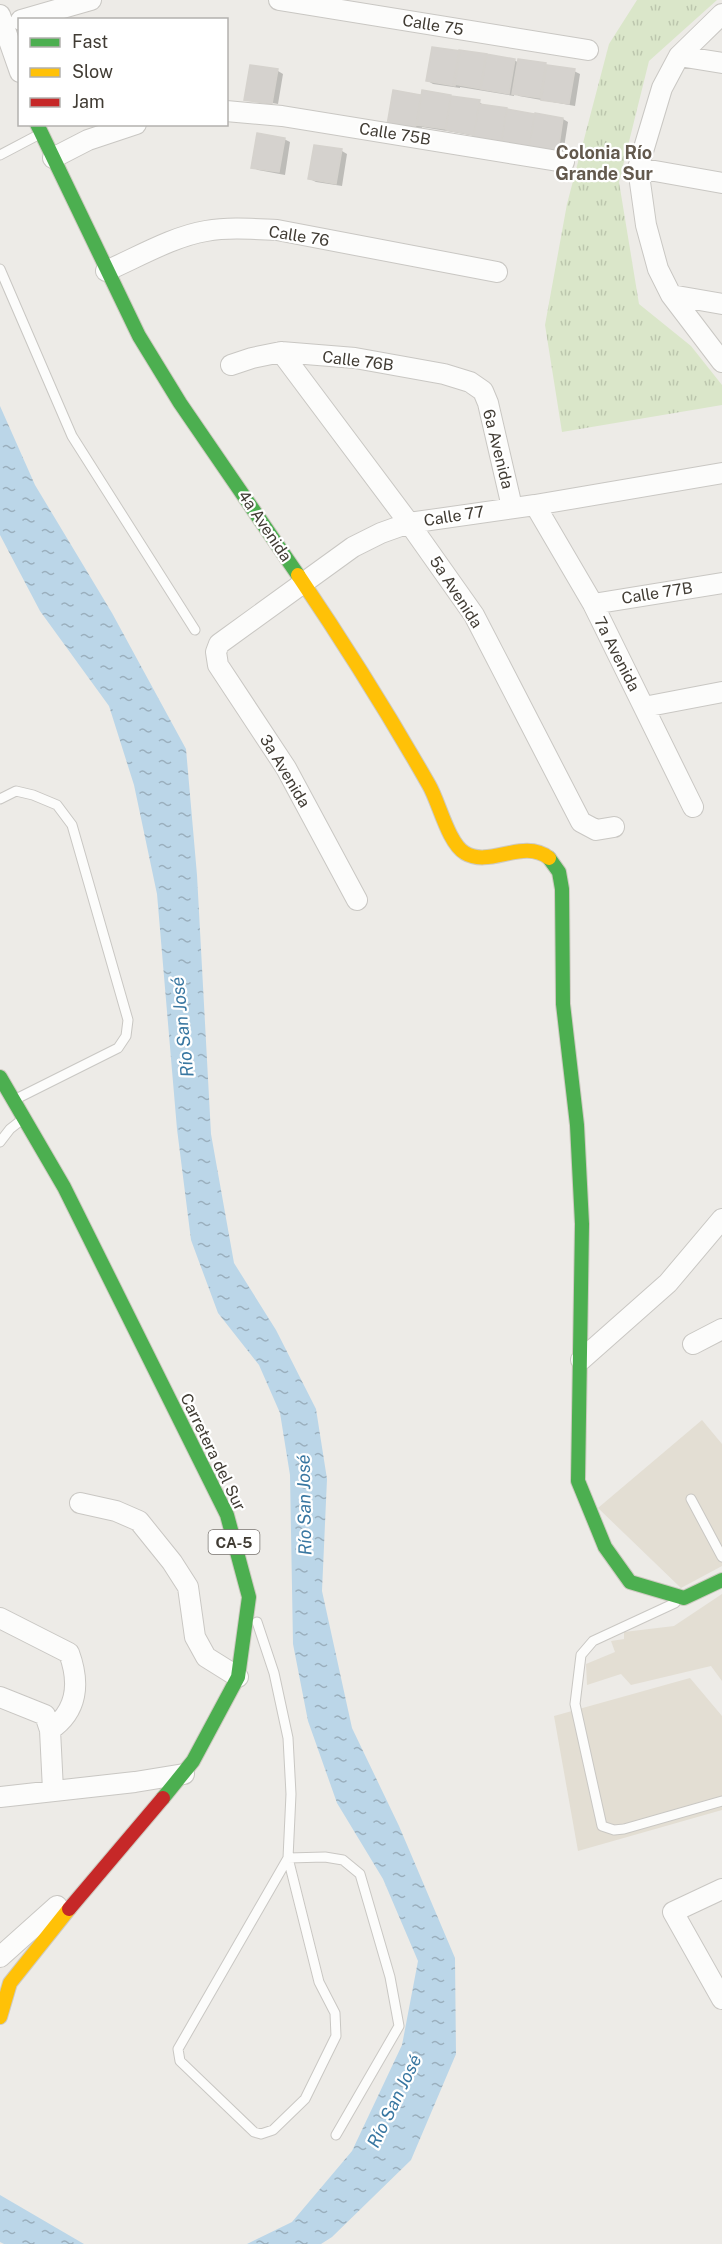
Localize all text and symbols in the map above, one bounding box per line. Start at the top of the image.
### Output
street label: Calle 75 [401,11,465,39]
legend [18,18,228,126]
text: Fast [72,31,108,52]
text: Slow [72,61,113,82]
text: Jam [72,91,105,112]
street label: Calle 75B [358,119,432,149]
district label: Colonia Río Grande Sur [555,142,653,184]
street label: Calle 76 [267,222,331,250]
street label: Calle 76B [321,347,395,375]
street label: 6a Avenida [479,407,517,491]
street label: 4a Avenida [234,487,296,565]
street label: Calle 77 [422,502,486,530]
street label: 5a Avenida [426,552,486,632]
street label: Calle 77B [620,578,694,608]
street label: 7a Avenida [590,613,644,695]
street label: 3a Avenida [256,731,314,811]
water label: Río San José [166,976,198,1078]
street label: Carretera del Sur [176,1390,250,1514]
water label: Río San José [293,1454,315,1556]
road number: CA-5 [208,1530,260,1554]
water label: Río San José [362,2051,426,2151]

